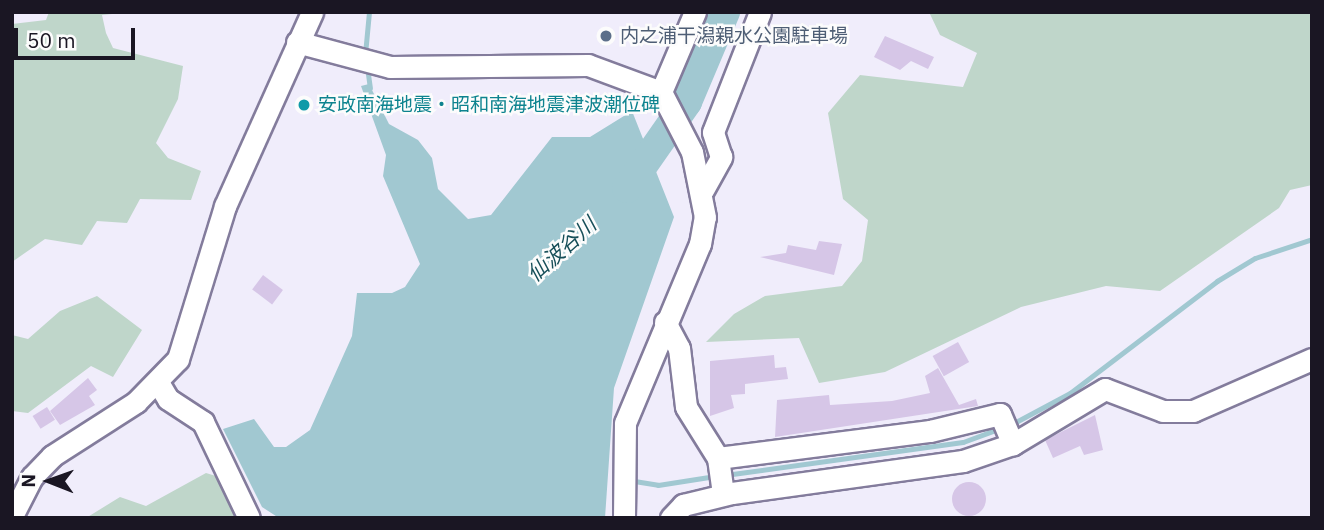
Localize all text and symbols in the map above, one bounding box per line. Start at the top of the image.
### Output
scale bar [18,14,138,58]
place label: 内之浦干潟親水公園駐車場 [620,25,848,47]
text: 50 m [27,26,76,54]
marker: 内之浦干潟親水公園駐車場 [598,28,614,44]
place label: 安政南海地震・昭和南海地震津波潮位碑 [318,94,660,116]
marker: 安政南海地震・昭和南海地震津波潮位碑 [296,97,312,113]
water label: 仙波谷川 [521,212,601,286]
north arrow [14,446,84,516]
text: N [16,474,40,488]

